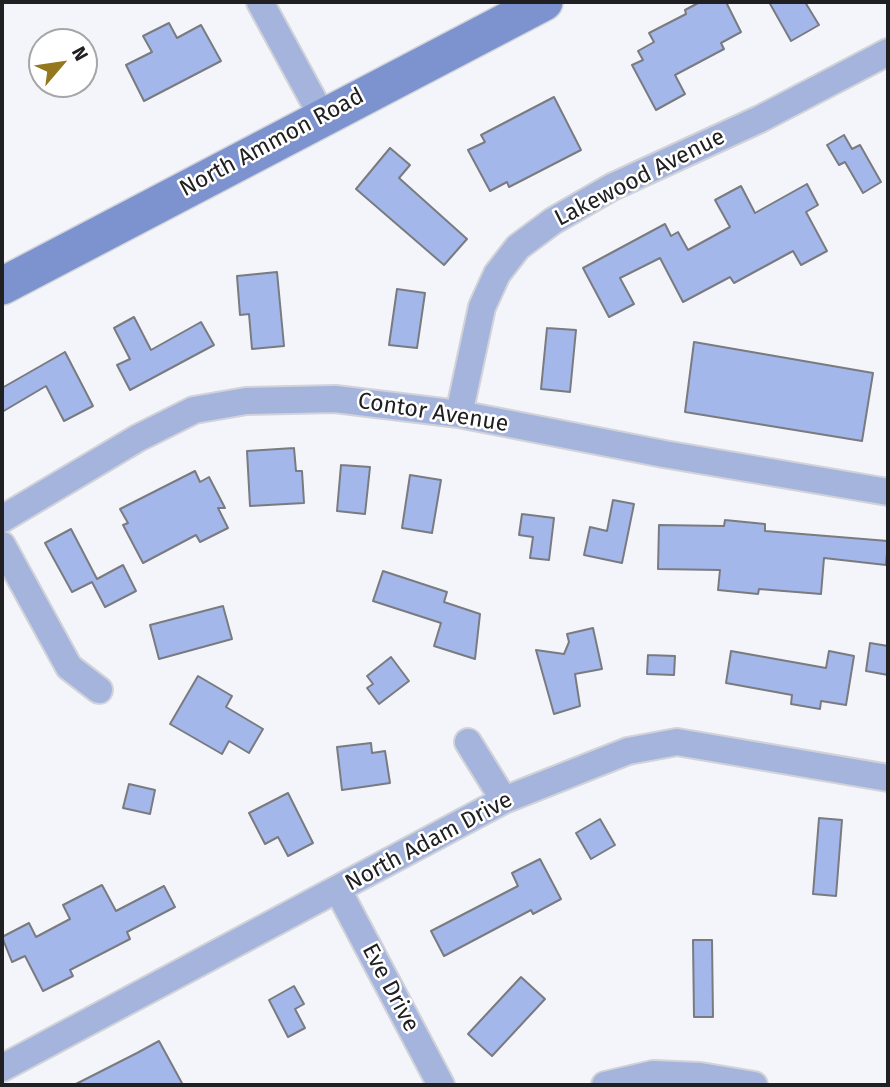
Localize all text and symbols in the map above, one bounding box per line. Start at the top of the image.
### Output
north arrow [28,28,98,98]
text: N [67,42,93,65]
street label: North Ammon Road [175,83,369,203]
street label: Lakewood Avenue [550,123,730,233]
street label: Contor Avenue [356,387,510,439]
street label: North Adam Drive [341,786,517,898]
street label: Eve Drive [355,939,425,1037]

